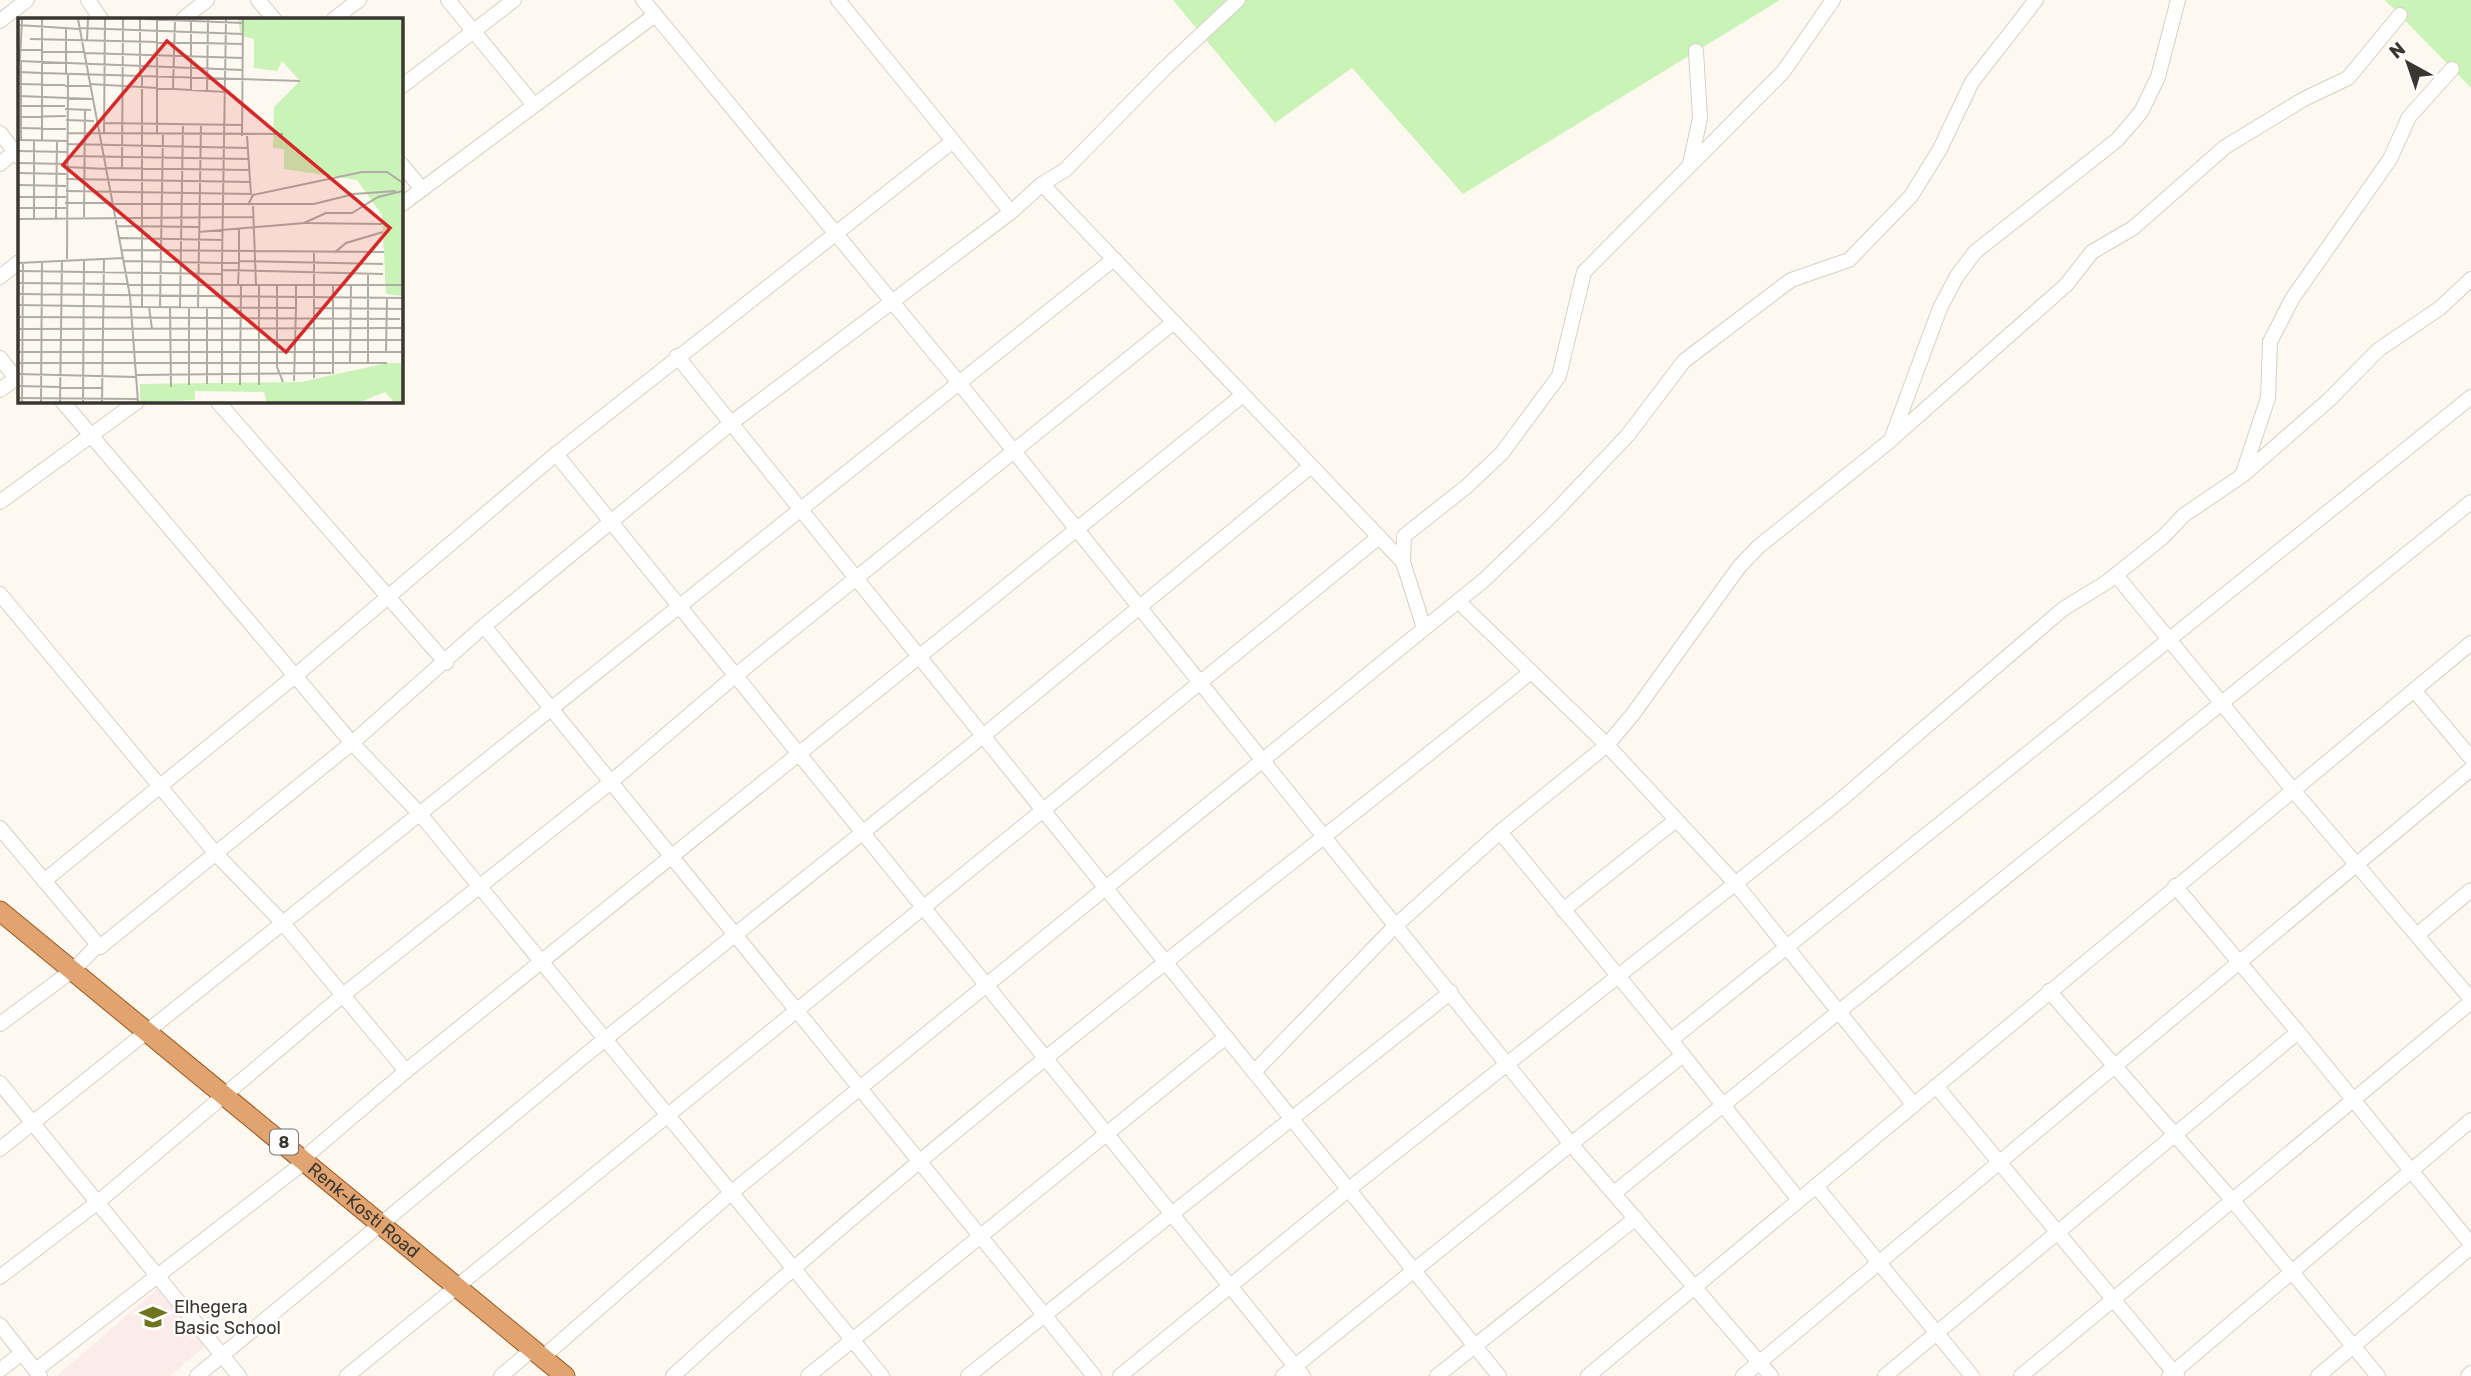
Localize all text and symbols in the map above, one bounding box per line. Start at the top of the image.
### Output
inset map [18,18,402,402]
north arrow [2373,28,2443,98]
text: N [2385,37,2410,64]
road number: 8 [270,1130,298,1154]
street label: Renk-Kosti Road [303,1158,424,1263]
place label: Elhegera Basic School [174,1296,281,1339]
school or university icon: Elhegera Basic School [138,1302,168,1332]

